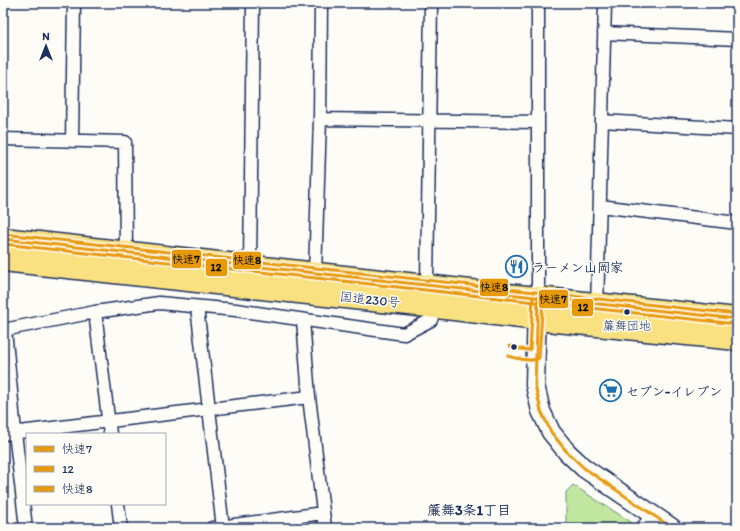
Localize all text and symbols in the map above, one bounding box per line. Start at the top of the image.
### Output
north arrow [26,26,66,66]
text: N [42,30,50,43]
line badge: 快速7 [171,249,202,269]
line badge: 快速8 [232,251,262,270]
text: 快速7 [172,253,200,266]
text: 快速8 [233,254,261,267]
restaurant icon: ラーメン山岡家 [503,254,529,280]
line badge: 12 [205,258,228,277]
place label: ラーメン山岡家 [532,260,623,275]
text: 12 [211,261,222,274]
line badge: 快速8 [479,278,509,297]
text: 快速8 [480,281,508,294]
street label: 国道230号 [339,289,401,310]
line badge: 快速7 [538,289,569,309]
text: 快速7 [539,293,567,306]
line badge: 12 [571,298,594,317]
text: 12 [578,301,589,314]
marker: 簾舞団地 [622,307,632,317]
place label: 簾舞団地 [603,319,651,333]
unlabelled marker [509,342,519,352]
supermarket icon: セブン-イレブン [597,378,623,404]
place label: セブン-イレブン [626,384,722,399]
legend [26,433,166,505]
text: 快速7 [62,442,92,456]
text: 12 [62,462,75,476]
text: 快速8 [62,482,93,496]
district label: 簾舞3条1丁目 [427,502,511,519]

